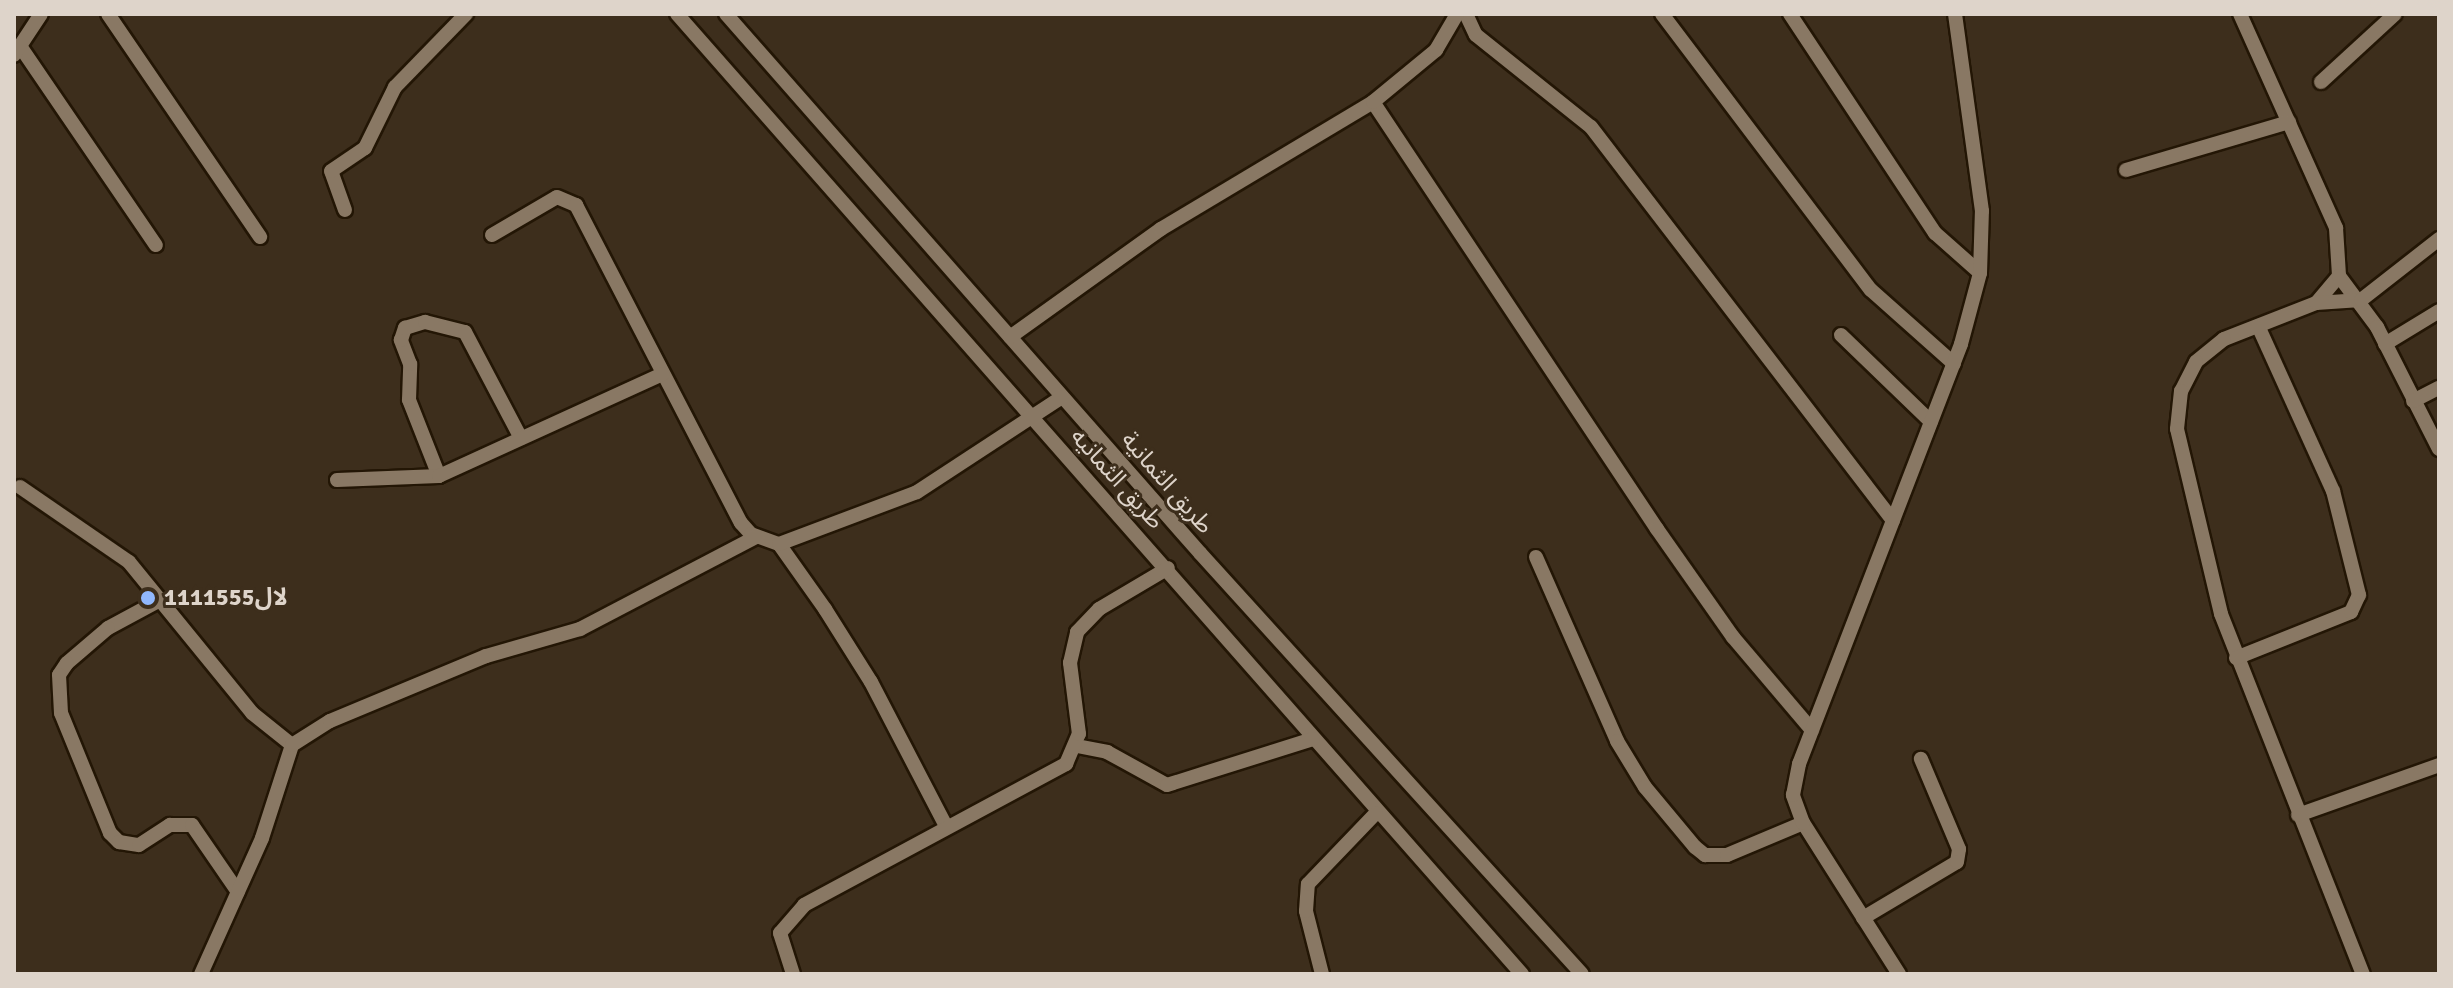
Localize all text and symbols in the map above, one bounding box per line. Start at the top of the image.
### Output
street label: طريق الثمانيه [1064,423,1170,535]
street label: طريق الثمانية [1115,426,1219,540]
place label: 1111555لال [164,584,288,612]
marker: 1111555لال [139,589,157,607]

